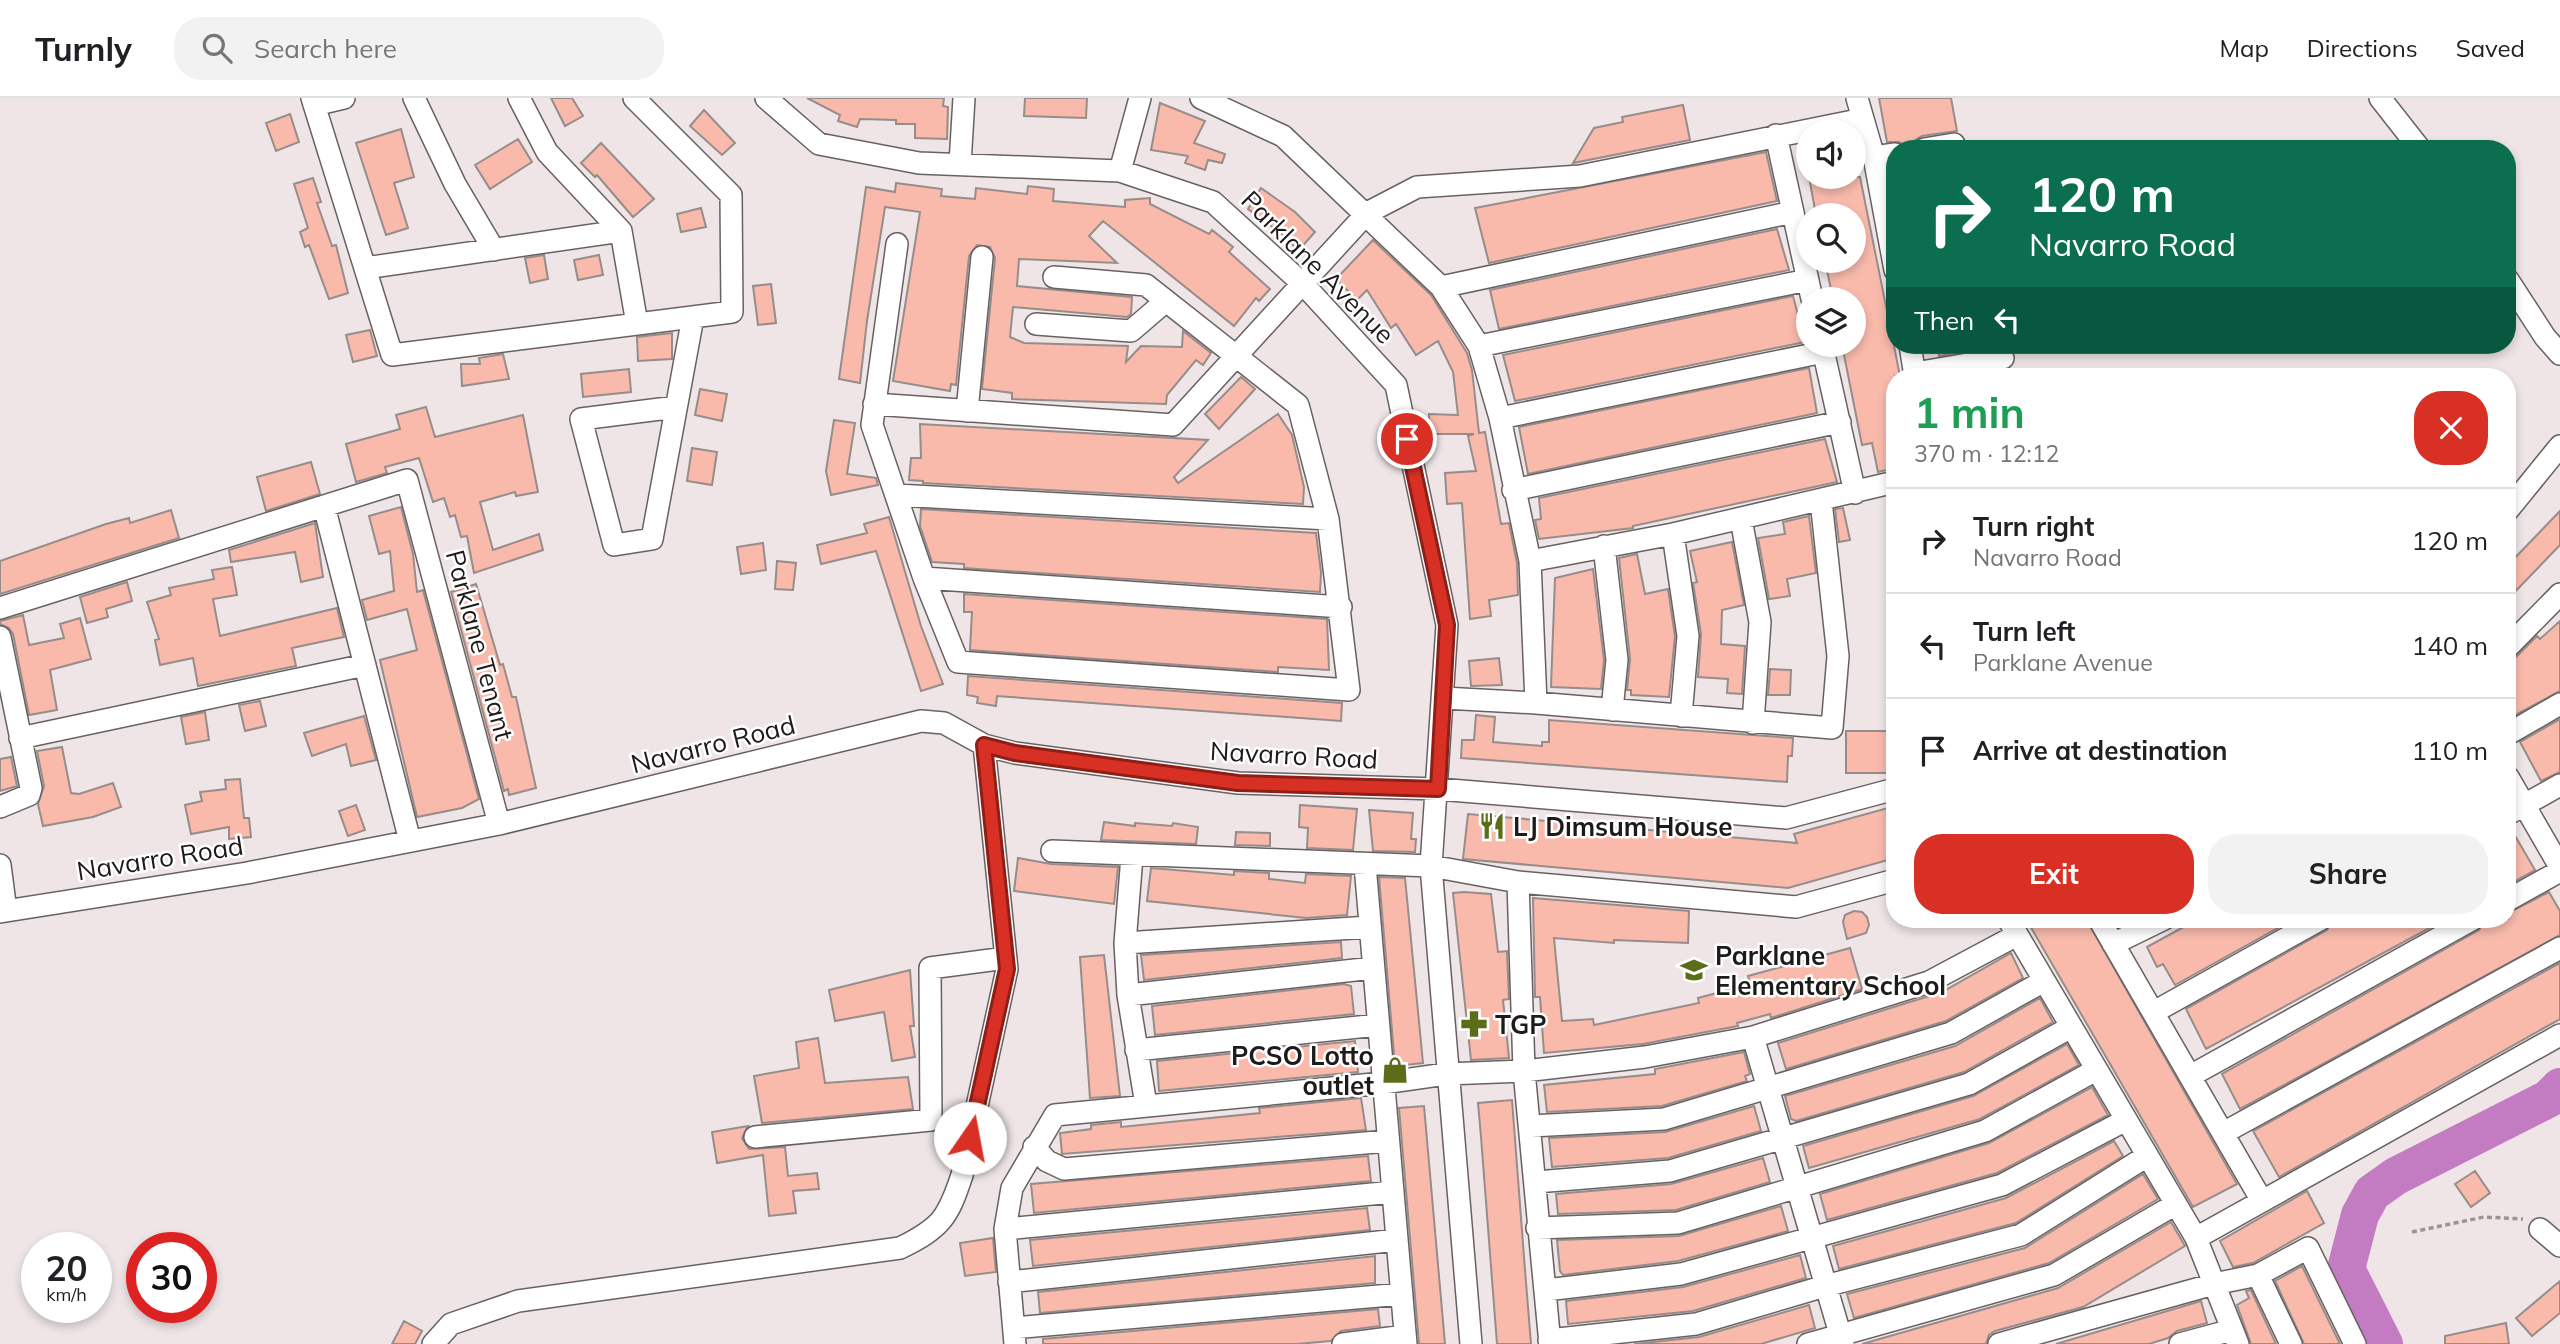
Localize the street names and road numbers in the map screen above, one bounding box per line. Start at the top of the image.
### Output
street label: Parklane Avenue [1234,183,1402,351]
street label: Parklane Tenant [439,546,521,744]
street label: Navarro Road [627,708,799,780]
street label: Navarro Road [1209,734,1379,776]
street label: Navarro Road [74,829,246,887]

